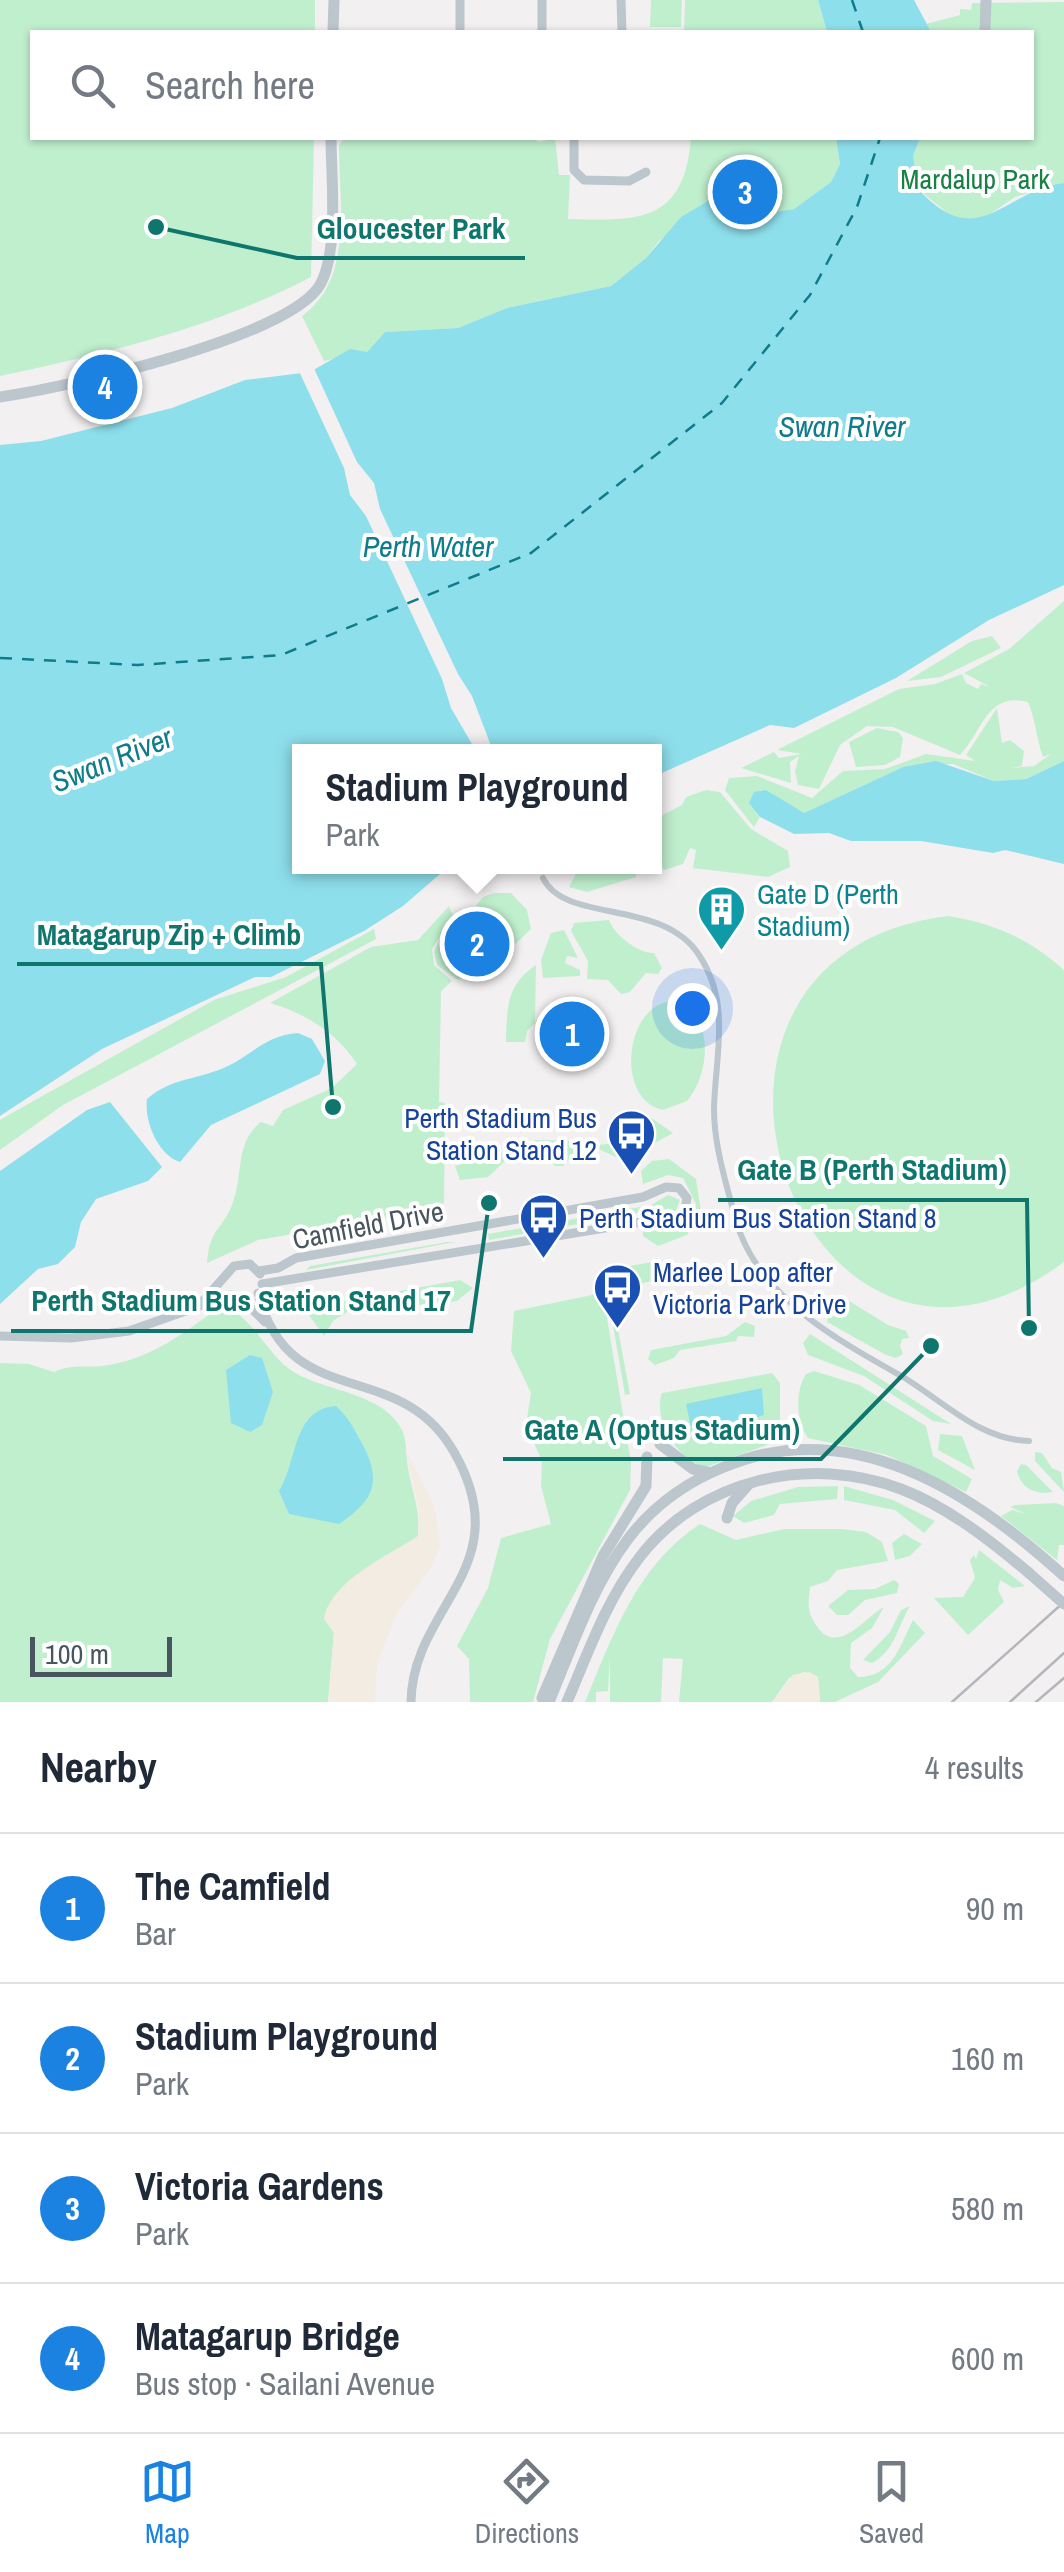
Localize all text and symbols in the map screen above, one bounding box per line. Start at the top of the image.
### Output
search box [30,30,1034,140]
icon: search [65,58,120,113]
text: Search here [145,60,315,111]
pin: 3 [712,154,778,230]
park label: Mardalup Park [900,160,1050,198]
callout: Gloucester Park [297,198,525,258]
text: Gloucester Park [317,208,506,248]
pin: 4 [72,350,138,424]
water label: Swan River [778,406,906,446]
water label: Perth Water [363,526,494,566]
water label: Swan River [45,716,179,801]
popup [292,744,662,874]
text: Stadium Playground [325,762,629,813]
text: Park [325,813,379,856]
place label: Gate D (Perth Stadium) [757,875,899,945]
building icon: Gate D (Perth Stadium) [696,884,748,952]
callout: Matagarup Zip + Climb [17,904,321,964]
pin: 2 [444,906,510,982]
text: Matagarup Zip + Climb [37,914,301,954]
your location [667,983,718,1034]
pin: 1 [540,996,604,1072]
place label: Perth Stadium Bus Station Stand 12 [404,1099,597,1169]
bus stop icon: Perth Stadium Bus Station Stand 12 [606,1108,658,1176]
callout: Gate B (Perth Stadium) [718,1140,1027,1200]
text: Gate B (Perth Stadium) [737,1149,1007,1189]
street label: Camfield Drive [289,1192,447,1258]
bus stop icon: Perth Stadium Bus Station Stand 8 [518,1192,570,1260]
place label: Perth Stadium Bus Station Stand 8 [579,1199,936,1237]
place label: Marlee Loop after Victoria Park Drive [653,1253,847,1323]
bus stop icon: Marlee Loop after Victoria Park Drive [592,1262,644,1330]
callout: Perth Stadium Bus Station Stand 17 [11,1271,471,1331]
text: Perth Stadium Bus Station Stand 17 [31,1280,451,1320]
callout: Gate A (Optus Stadium) [503,1399,821,1459]
text: Gate A (Optus Stadium) [524,1409,800,1449]
scale bar [30,1632,172,1676]
text: 100 m [45,1635,109,1673]
text: Nearby [40,1739,157,1795]
text: 4 results [925,1746,1024,1789]
text: The Camfield [135,1861,331,1912]
text: 1 [65,1887,80,1930]
text: 90 m [966,1887,1024,1930]
text: Bar [135,1912,176,1955]
text: Stadium Playground [135,2011,438,2062]
text: 2 [65,2037,80,2080]
text: 160 m [951,2037,1024,2080]
text: Park [135,2062,189,2105]
text: Victoria Gardens [135,2161,384,2212]
text: 3 [65,2187,80,2230]
text: 580 m [951,2187,1024,2230]
text: Park [135,2212,189,2255]
text: Matagarup Bridge [135,2311,400,2362]
text: 4 [65,2337,80,2380]
text: 600 m [951,2337,1024,2380]
text: Bus stop · Sailani Avenue [135,2362,435,2405]
tab: Map [140,2454,195,2552]
tab: Directions [475,2454,579,2552]
tab: Saved [859,2454,924,2552]

